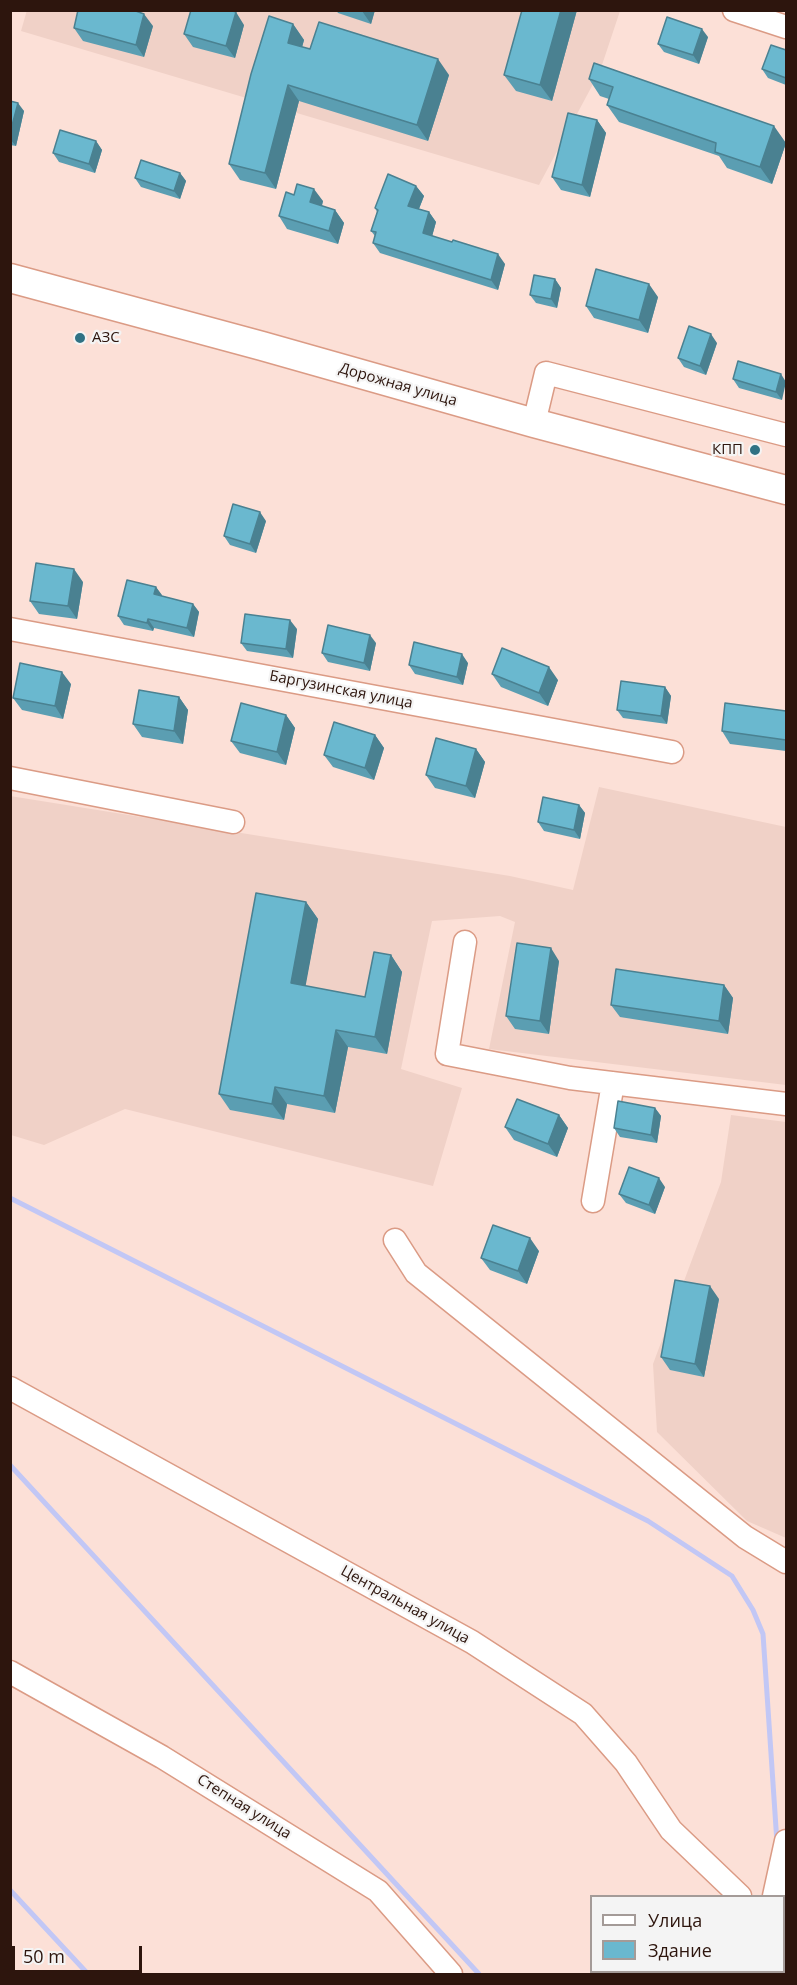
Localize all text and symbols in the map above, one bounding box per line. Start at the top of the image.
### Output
place label: АЗС [92,329,120,347]
marker: АЗС [73,331,87,345]
street label: Дорожная улица [337,360,459,410]
place label: КПП [712,441,743,459]
marker: КПП [748,443,762,457]
street label: Баргузинская улица [268,667,414,713]
street label: Центральная улица [338,1562,472,1648]
street label: Степная улица [194,1771,294,1843]
legend [590,1895,785,1973]
text: Улица [648,1908,702,1932]
scale bar [15,1934,146,1972]
text: Здание [648,1938,712,1962]
text: 50 m [23,1944,65,1968]

